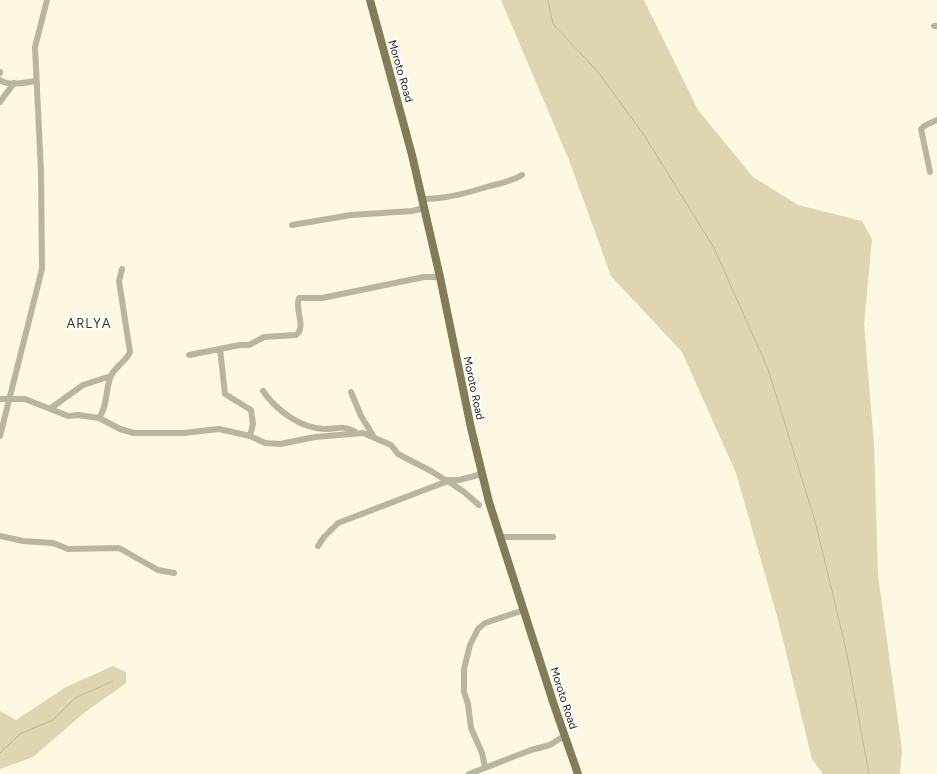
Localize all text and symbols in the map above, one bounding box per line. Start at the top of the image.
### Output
street label: Moroto Road [385,38,416,104]
district label: ARLYA [66,316,112,331]
street label: Moroto Road [460,355,487,421]
street label: Moroto Road [547,666,580,731]

